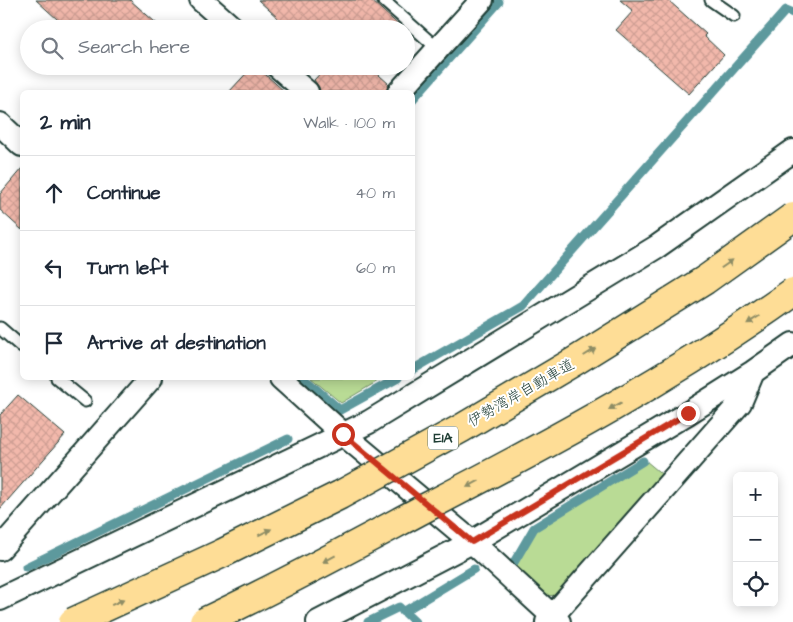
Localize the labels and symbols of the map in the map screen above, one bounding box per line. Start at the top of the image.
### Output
one-way arrow [720,259,734,269]
one-way arrow [746,315,760,325]
one-way arrow [584,347,597,357]
street label: 伊勢湾岸自動車道 [464,354,578,432]
one-way arrow [608,401,622,410]
route end [677,402,700,425]
route start [332,423,355,446]
road number: E1A [428,426,458,449]
one-way arrow [465,480,480,488]
one-way arrow [257,528,272,536]
one-way arrow [322,555,335,564]
one-way arrow [110,597,125,606]

